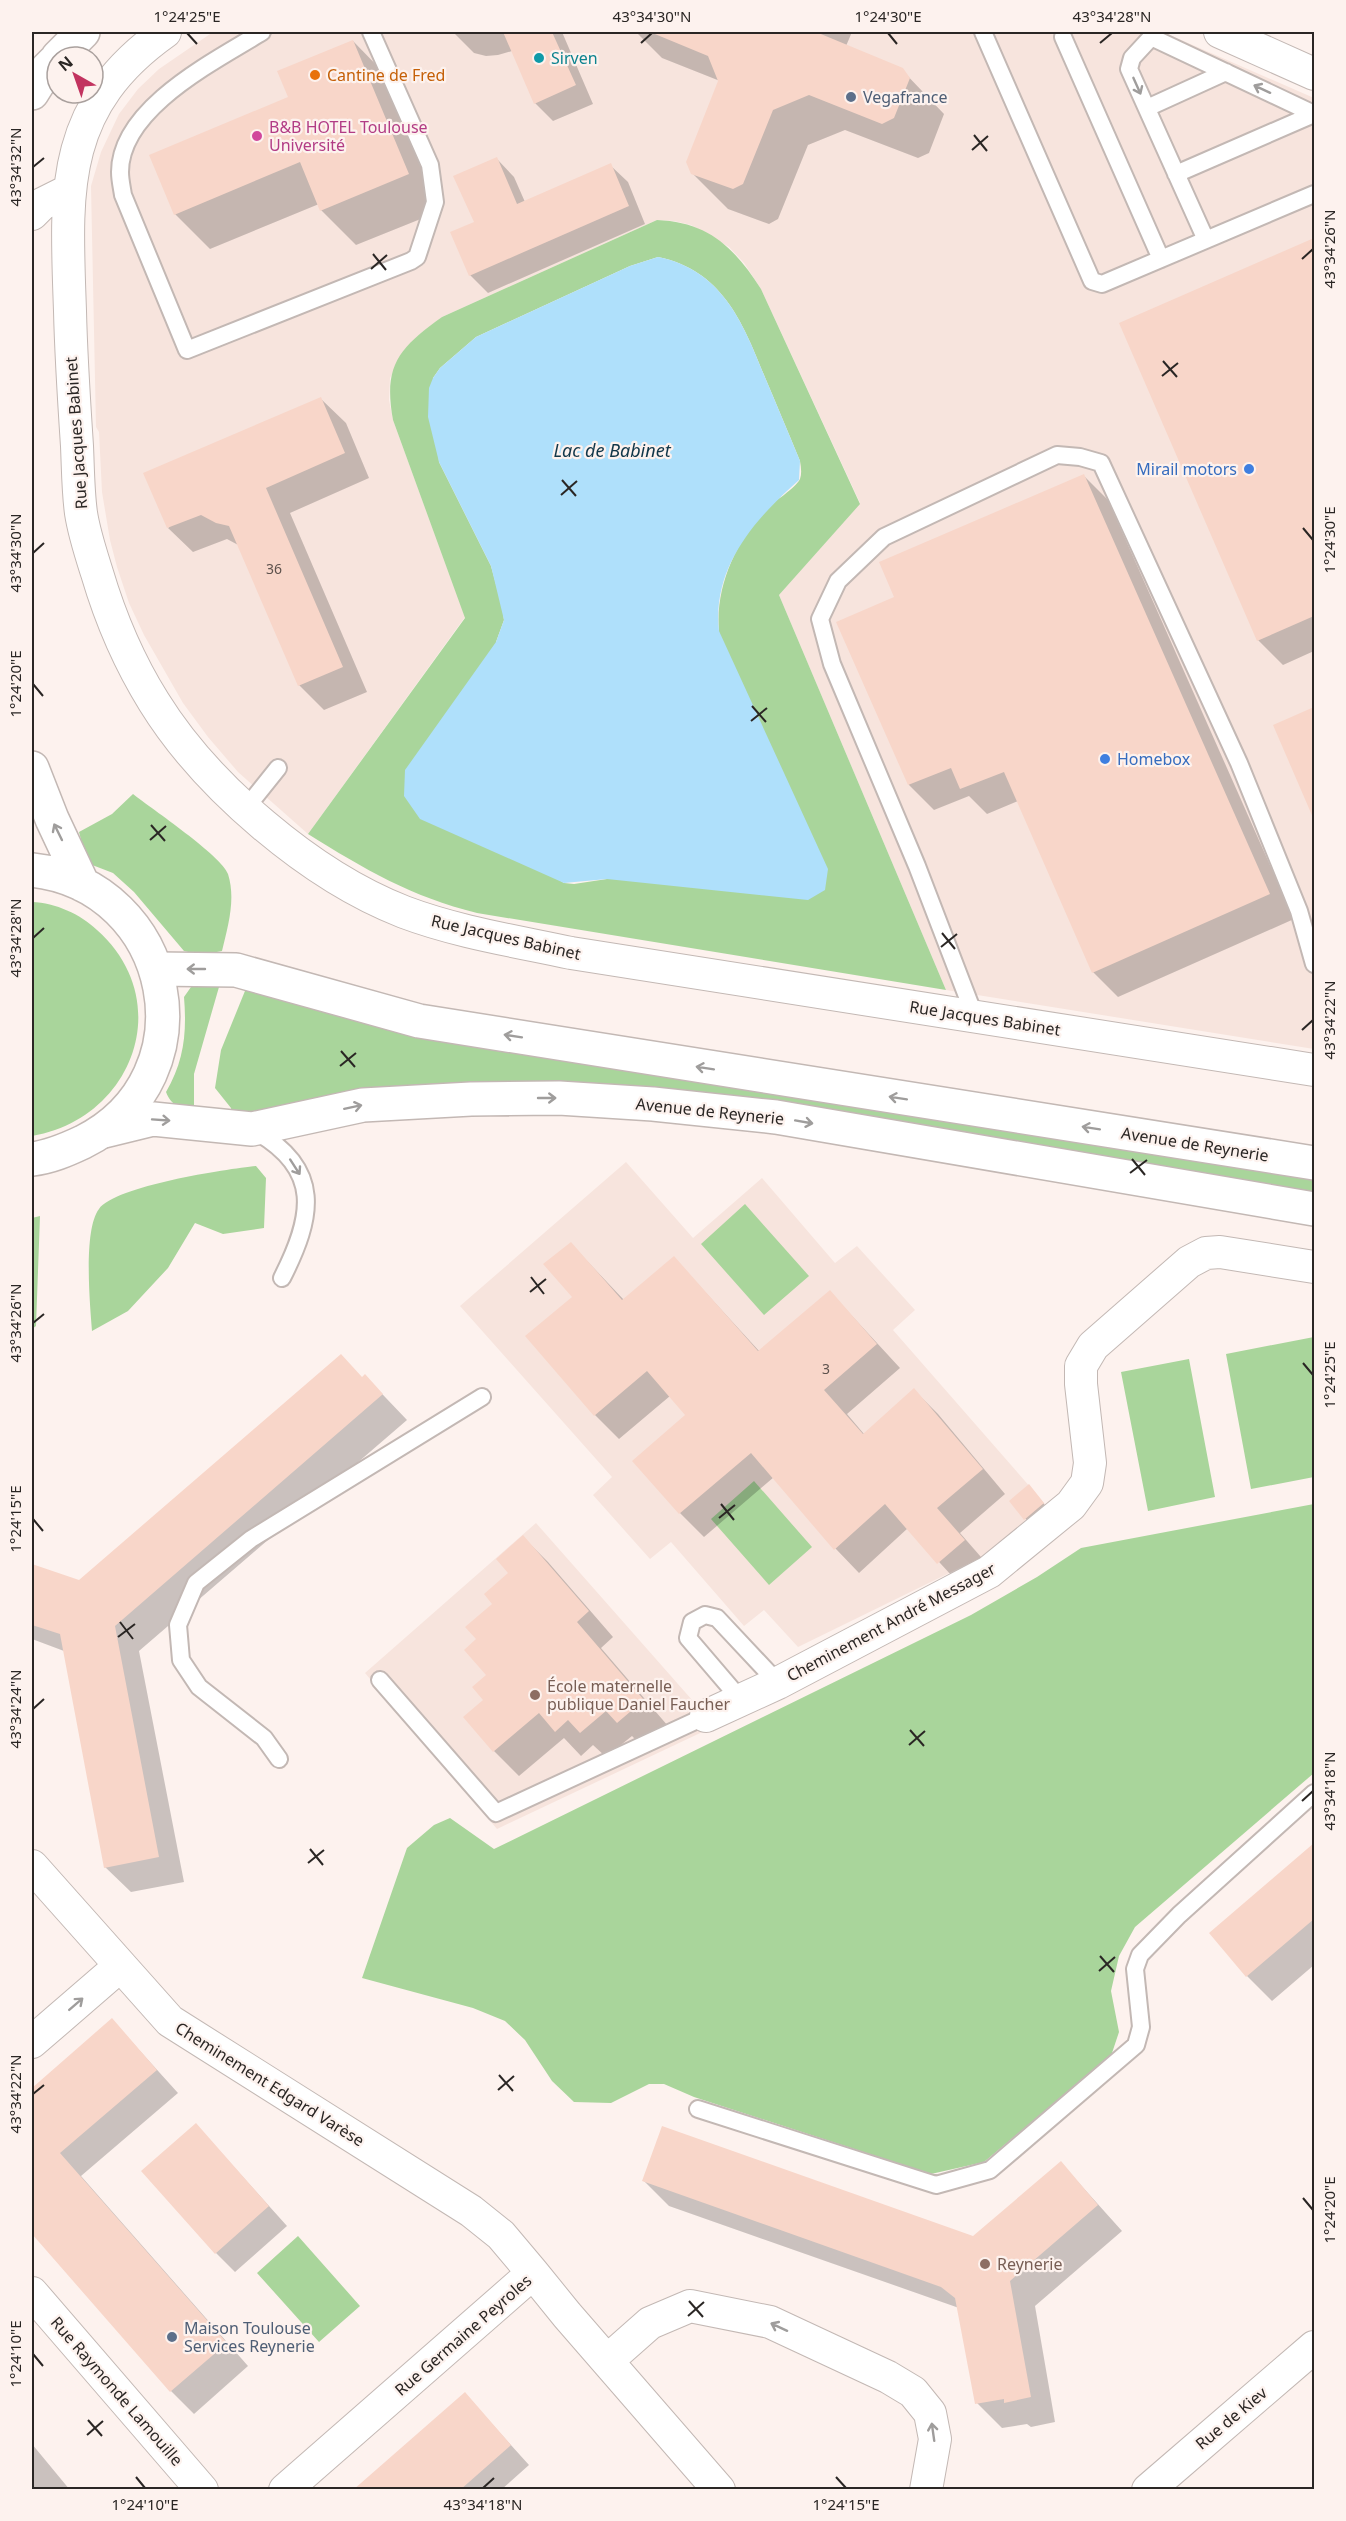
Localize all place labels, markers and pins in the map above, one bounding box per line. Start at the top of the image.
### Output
place label: Sirven [551,47,598,69]
marker: Sirven [532,51,546,65]
place label: Cantine de Fred [327,64,445,86]
marker: Cantine de Fred [308,68,322,82]
place label: Vegafrance [863,86,947,108]
marker: Vegafrance [844,90,858,104]
place label: B&B HOTEL Toulouse Université [269,116,428,156]
marker: B&B HOTEL Toulouse Université [250,129,264,143]
place label: Mirail motors [1136,458,1237,480]
marker: Mirail motors [1242,462,1256,476]
place label: Homebox [1117,748,1191,770]
marker: Homebox [1098,752,1112,766]
place label: École maternelle publique Daniel Faucher [547,1675,730,1715]
marker: École maternelle publique Daniel Faucher [528,1688,542,1702]
place label: Reynerie [997,2253,1063,2275]
marker: Reynerie [978,2257,992,2271]
place label: Maison Toulouse Services Reynerie [184,2317,315,2357]
marker: Maison Toulouse Services Reynerie [165,2330,179,2344]

